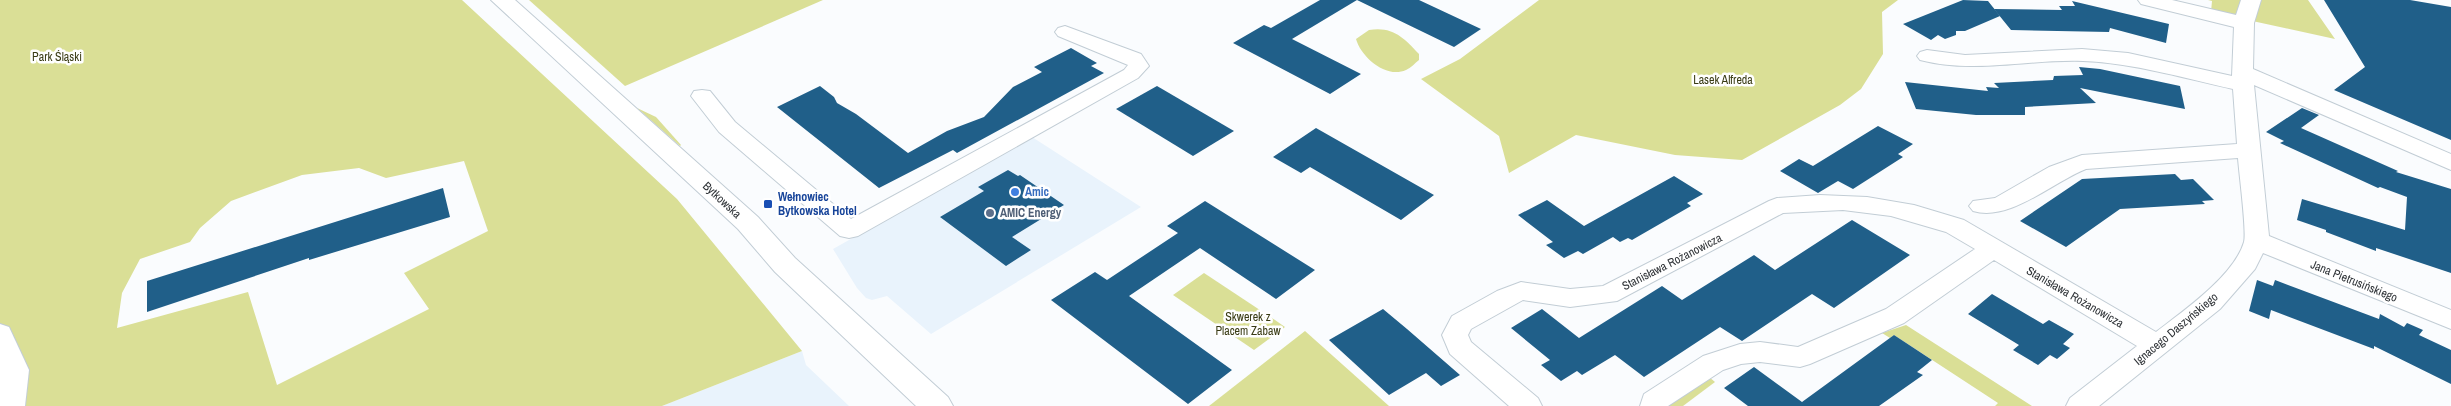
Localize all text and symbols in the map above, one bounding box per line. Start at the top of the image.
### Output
park label: Park Śląski [32,49,82,65]
park label: Lasek Alfreda [1693,72,1753,88]
street label: Bytkowska [699,178,745,222]
place label: Amic [1025,184,1050,200]
marker: Amic [1009,186,1021,198]
place label: Wełnowiec Bytkowska Hotel [778,189,857,219]
marker: Wełnowiec Bytkowska Hotel [762,198,774,210]
place label: AMIC Energy [1000,205,1062,221]
marker: AMIC Energy [984,207,996,219]
street label: Stanisława Rożanowicza [1619,230,1725,294]
street label: Jana Pietrusińskiego [2308,256,2400,306]
street label: Stanisława Rożanowicza [2023,263,2127,332]
street label: Ignacego Daszyńskiego [2131,289,2221,369]
park label: Skwerek z Placem Zabaw [1215,309,1281,339]

